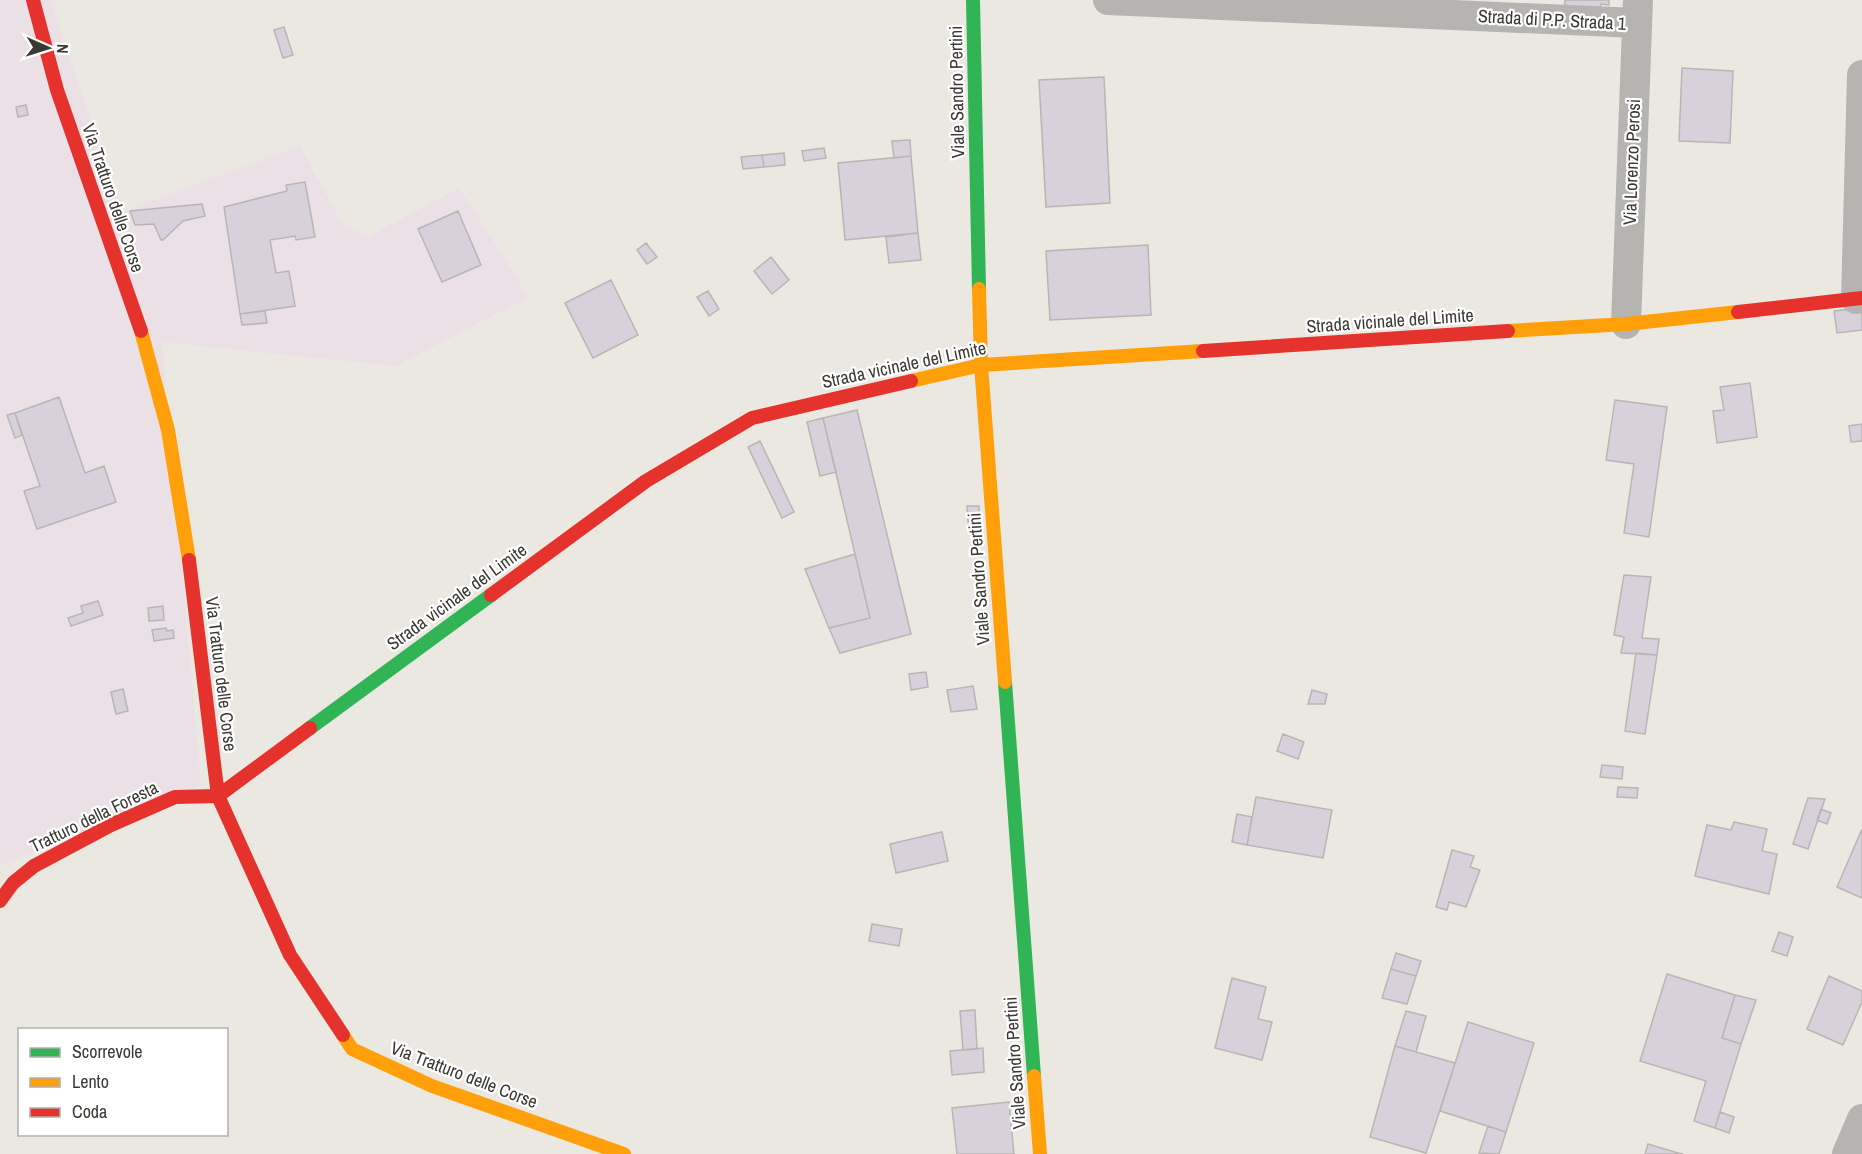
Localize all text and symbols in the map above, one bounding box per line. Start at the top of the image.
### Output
street label: Strada di P.P. Strada 1 [1477,3,1627,36]
north arrow [18,18,78,78]
street label: Viale Sandro Pertini [943,25,970,159]
text: N [52,43,74,54]
street label: Via Lorenzo Perosi [1617,99,1646,225]
street label: Via Tratturo delle Corse [76,120,151,275]
street label: Strada vicinale del Limite [1306,302,1474,339]
street label: Strada vicinale del Limite [819,335,988,394]
street label: Viale Sandro Pertini [961,512,996,646]
street label: Strada vicinale del Limite [382,537,532,656]
street label: Via Tratturo delle Corse [200,595,243,753]
street label: Tratturo della Foresta [25,775,162,858]
street label: Viale Sandro Pertini [997,996,1032,1130]
legend [18,1028,228,1136]
street label: Via Tratturo delle Corse [387,1035,541,1114]
text: Scorrevole [72,1039,143,1064]
text: Lento [72,1069,109,1094]
text: Coda [72,1099,107,1124]

